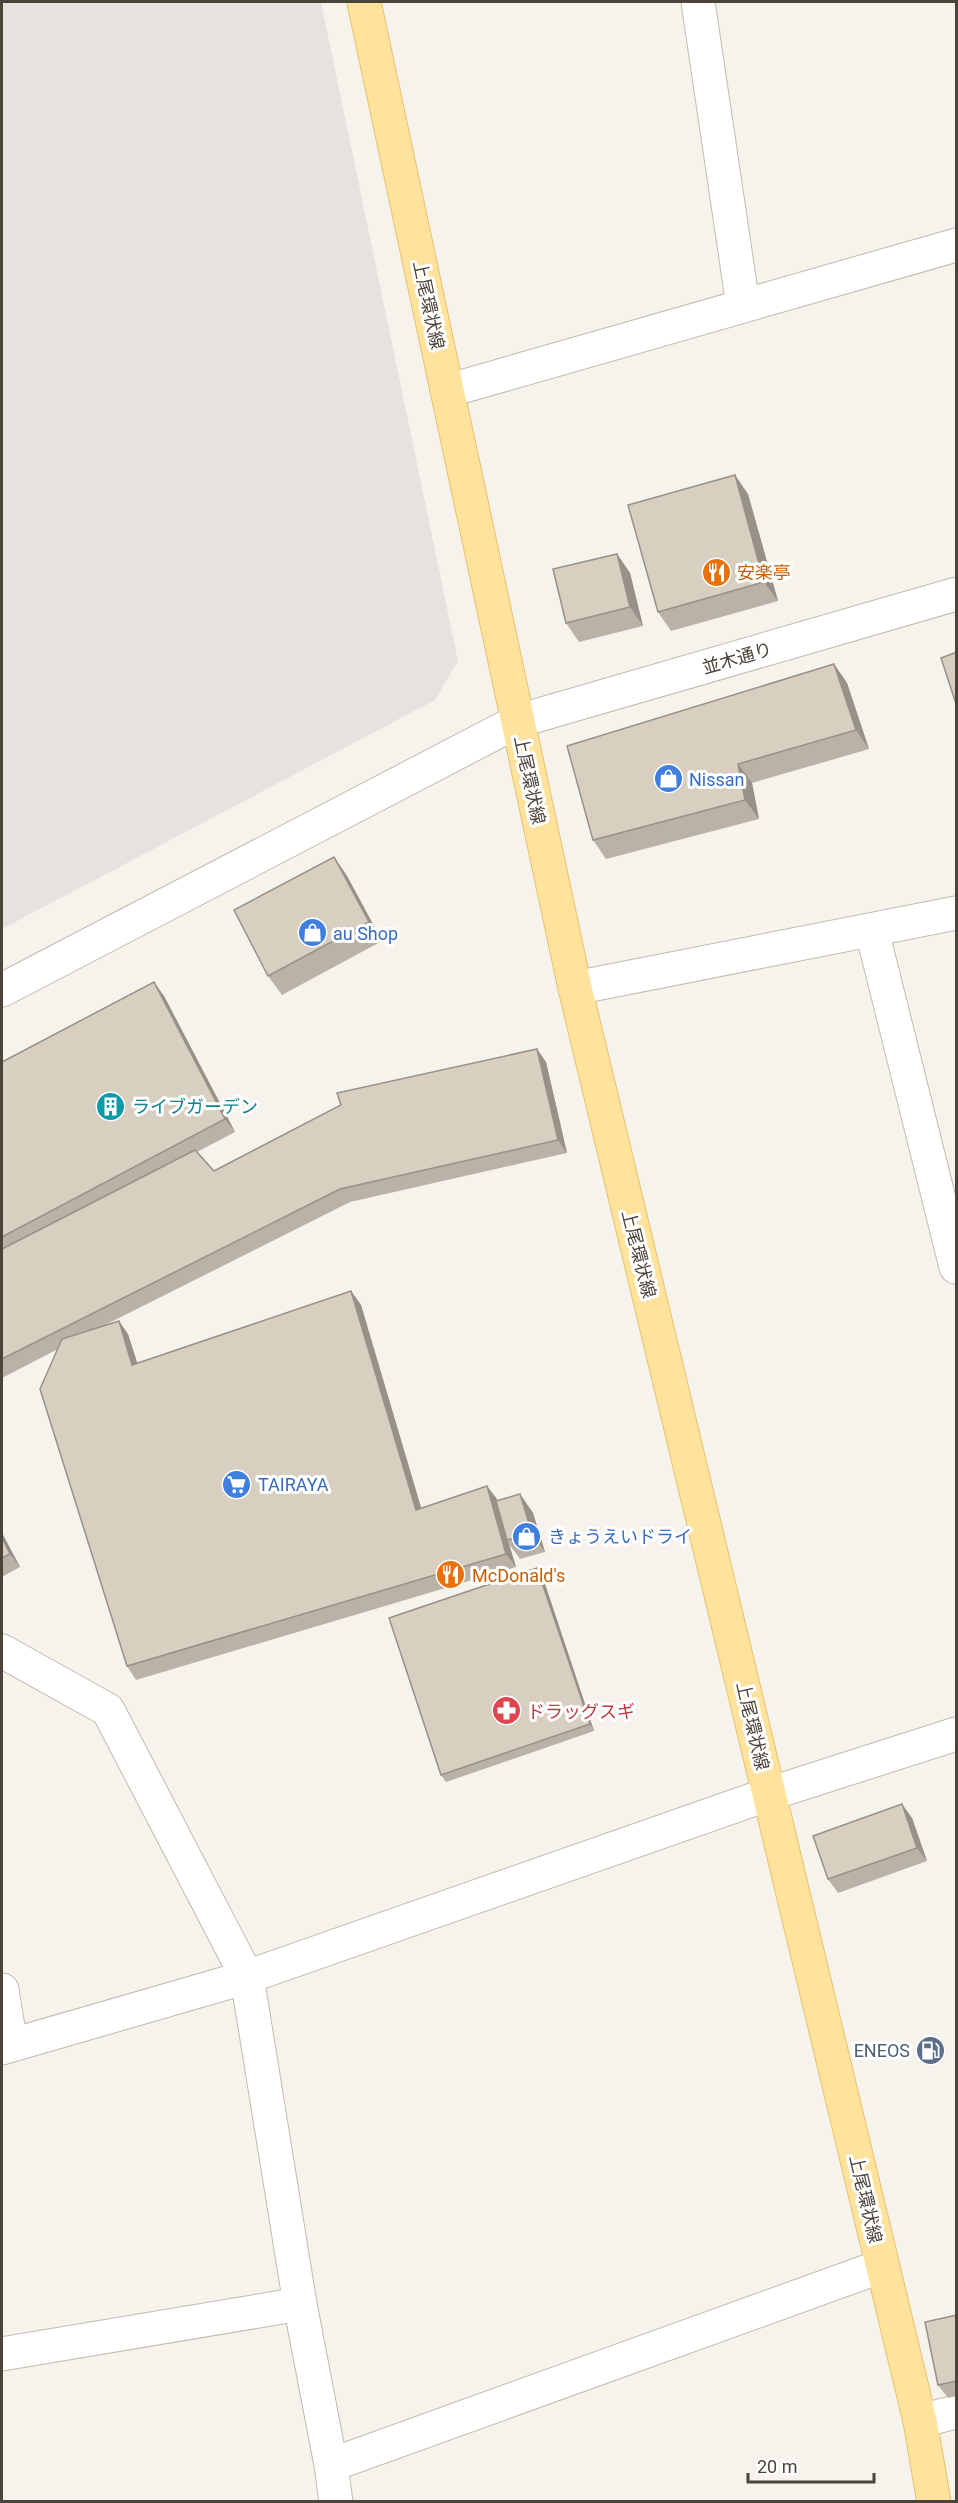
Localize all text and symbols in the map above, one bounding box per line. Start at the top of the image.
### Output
street label: 上尾環状線 [409,259,449,351]
restaurant icon: 安楽亭 [700,556,732,588]
place label: 安楽亭 [737,562,791,583]
street label: 並木通り [700,638,774,678]
street label: 上尾環状線 [510,734,550,826]
shop icon: Nissan [652,763,684,795]
place label: Nissan [689,769,745,790]
shop icon: au Shop [296,917,328,949]
place label: au Shop [333,923,398,944]
building icon: ライブガーデン [95,1090,127,1122]
place label: ライブガーデン [132,1096,258,1117]
street label: 上尾環状線 [618,1208,660,1300]
supermarket icon: TAIRAYA [221,1468,253,1500]
place label: TAIRAYA [258,1474,329,1495]
shop icon: きょうえいドライ [511,1520,543,1552]
place label: きょうえいドライ [548,1526,692,1547]
restaurant icon: McDonald's [435,1559,467,1591]
place label: McDonald's [472,1565,565,1586]
street label: 上尾環状線 [733,1680,773,1772]
pharmacy icon: ドラッグスギ [490,1695,522,1727]
place label: ドラッグスギ [527,1701,635,1722]
fuel station icon: ENEOS [915,2034,947,2066]
place label: ENEOS [854,2040,910,2061]
street label: 上尾環状線 [846,2153,886,2245]
scale bar [748,2446,874,2484]
text: 20 m [757,2456,797,2477]

